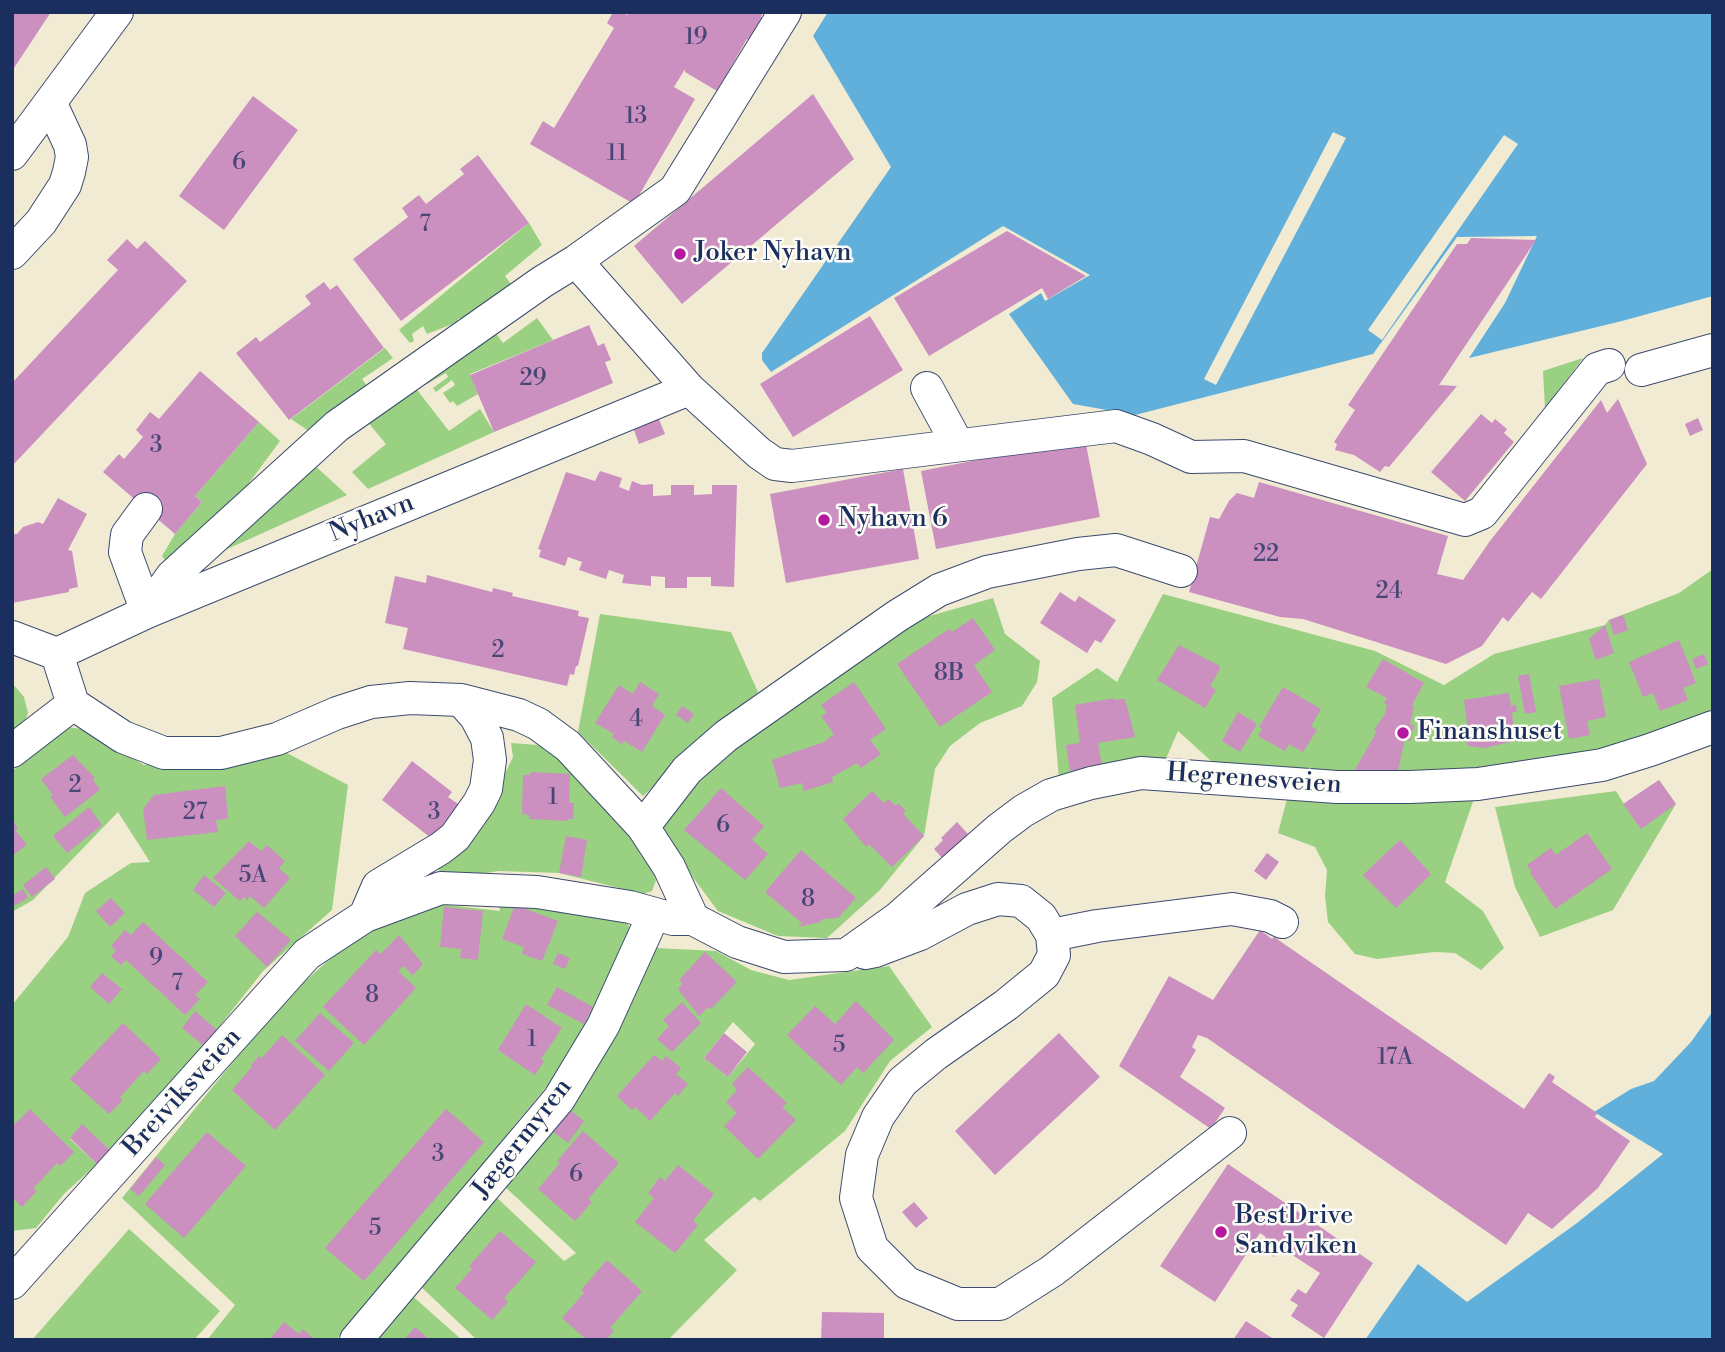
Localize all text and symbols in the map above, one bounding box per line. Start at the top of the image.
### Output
house number: 19 [684,24,708,52]
house number: 13 [625,103,647,131]
house number: 11 [607,140,627,168]
house number: 6 [232,149,246,177]
house number: 7 [419,211,431,239]
place label: Joker Nyhavn [694,238,852,270]
marker: Joker Nyhavn [672,246,688,262]
house number: 29 [519,365,547,393]
house number: 3 [150,432,162,460]
street label: Nyhavn [325,488,419,550]
place label: Nyhavn 6 [838,504,948,536]
marker: Nyhavn 6 [816,512,832,528]
house number: 22 [1253,541,1279,569]
house number: 24 [1376,578,1402,606]
house number: 2 [491,637,505,665]
house number: 8B [934,660,964,688]
house number: 4 [629,706,643,734]
place label: Finanshuset [1417,717,1562,749]
marker: Finanshuset [1395,725,1411,741]
street label: Hegrenesveien [1165,758,1343,802]
house number: 2 [68,772,82,800]
house number: 1 [548,784,558,812]
house number: 27 [183,799,207,827]
house number: 3 [428,799,440,827]
house number: 6 [716,812,730,840]
house number: 5A [239,862,267,890]
house number: 8 [801,886,815,914]
house number: 9 [149,945,163,973]
house number: 7 [171,970,183,998]
house number: 8 [365,982,379,1010]
street label: Breiviksveien [117,1022,249,1164]
house number: 1 [527,1026,537,1054]
house number: 5 [833,1032,845,1060]
house number: 17A [1377,1044,1413,1072]
street label: Jægermyren [467,1073,579,1205]
house number: 3 [432,1141,444,1169]
house number: 6 [569,1161,583,1189]
place label: BestDrive Sandviken [1235,1201,1357,1262]
house number: 5 [369,1215,381,1243]
marker: BestDrive Sandviken [1213,1224,1229,1240]

